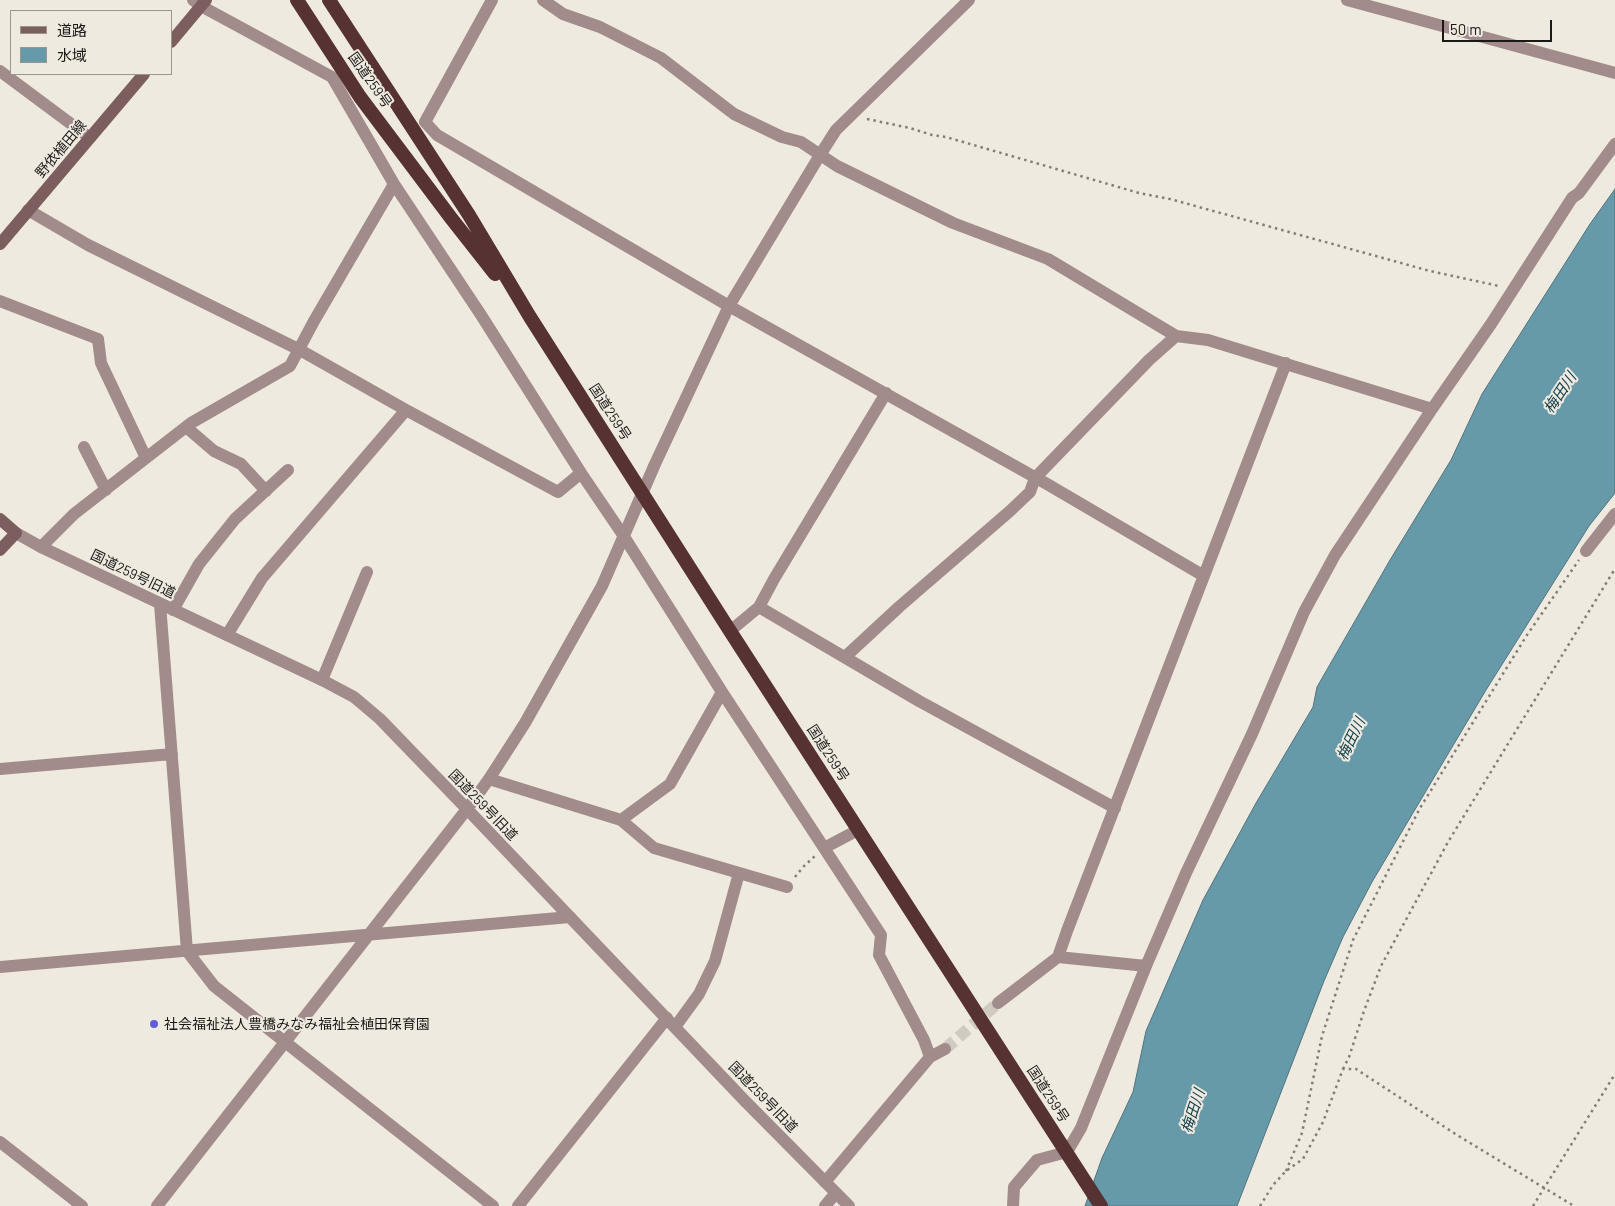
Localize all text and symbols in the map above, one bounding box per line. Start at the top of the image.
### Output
legend [10,10,172,75]
scale bar [1445,10,1555,42]
text: 50 m [1450,20,1482,38]
text: 道路 [57,21,87,39]
text: 水域 [57,46,87,64]
street label: 国道259号 [345,49,395,111]
street label: 野依植田線 [32,117,90,181]
water label: 梅田川 [1540,369,1580,417]
street label: 国道259号 [586,381,634,443]
street label: 国道259号旧道 [88,546,178,602]
water label: 梅田川 [1333,715,1369,763]
street label: 国道259号 [804,722,852,784]
street label: 国道259号旧道 [445,766,521,844]
place label: 社会福祉法人豊橋みなみ福祉会植田保育園 [164,1016,430,1032]
marker: 社会福祉法人豊橋みなみ福祉会植田保育園 [148,1018,160,1030]
street label: 国道259号旧道 [725,1058,801,1136]
street label: 国道259号 [1024,1063,1072,1125]
water label: 梅田川 [1177,1087,1209,1135]

